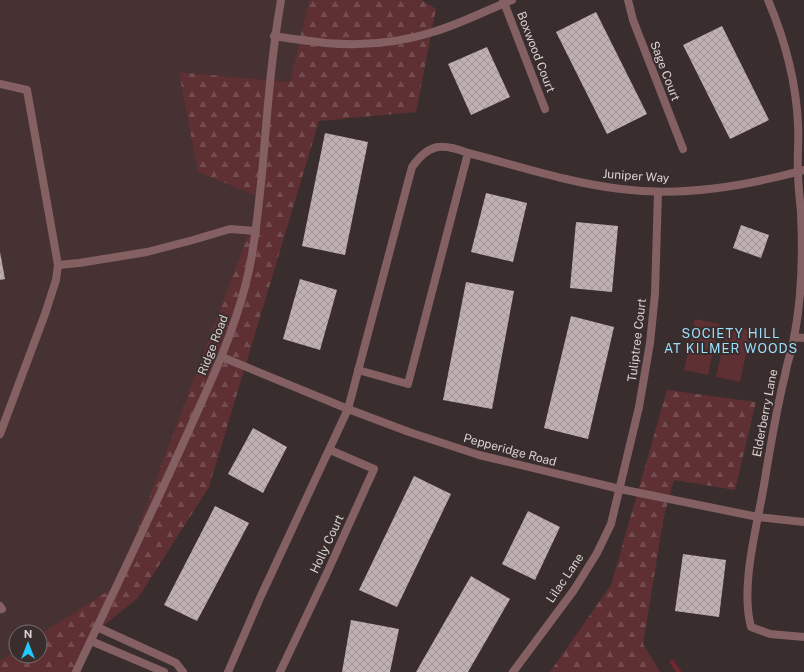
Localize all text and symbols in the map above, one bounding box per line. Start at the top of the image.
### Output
street label: Boxwood Court [514,10,558,95]
street label: Sage Court [647,39,683,103]
street label: Juniper Way [602,167,670,185]
street label: Tuliptree Court [625,297,649,383]
street label: Ridge Road [195,313,231,377]
district label: SOCIETY HILL AT KILMER WOODS [664,326,798,356]
street label: Elderberry Lane [750,368,780,458]
street label: Pepperidge Road [462,431,558,469]
street label: Holly Court [307,512,347,576]
street label: Lilac Lane [543,550,587,605]
north arrow [8,624,48,664]
text: N [24,628,32,640]

